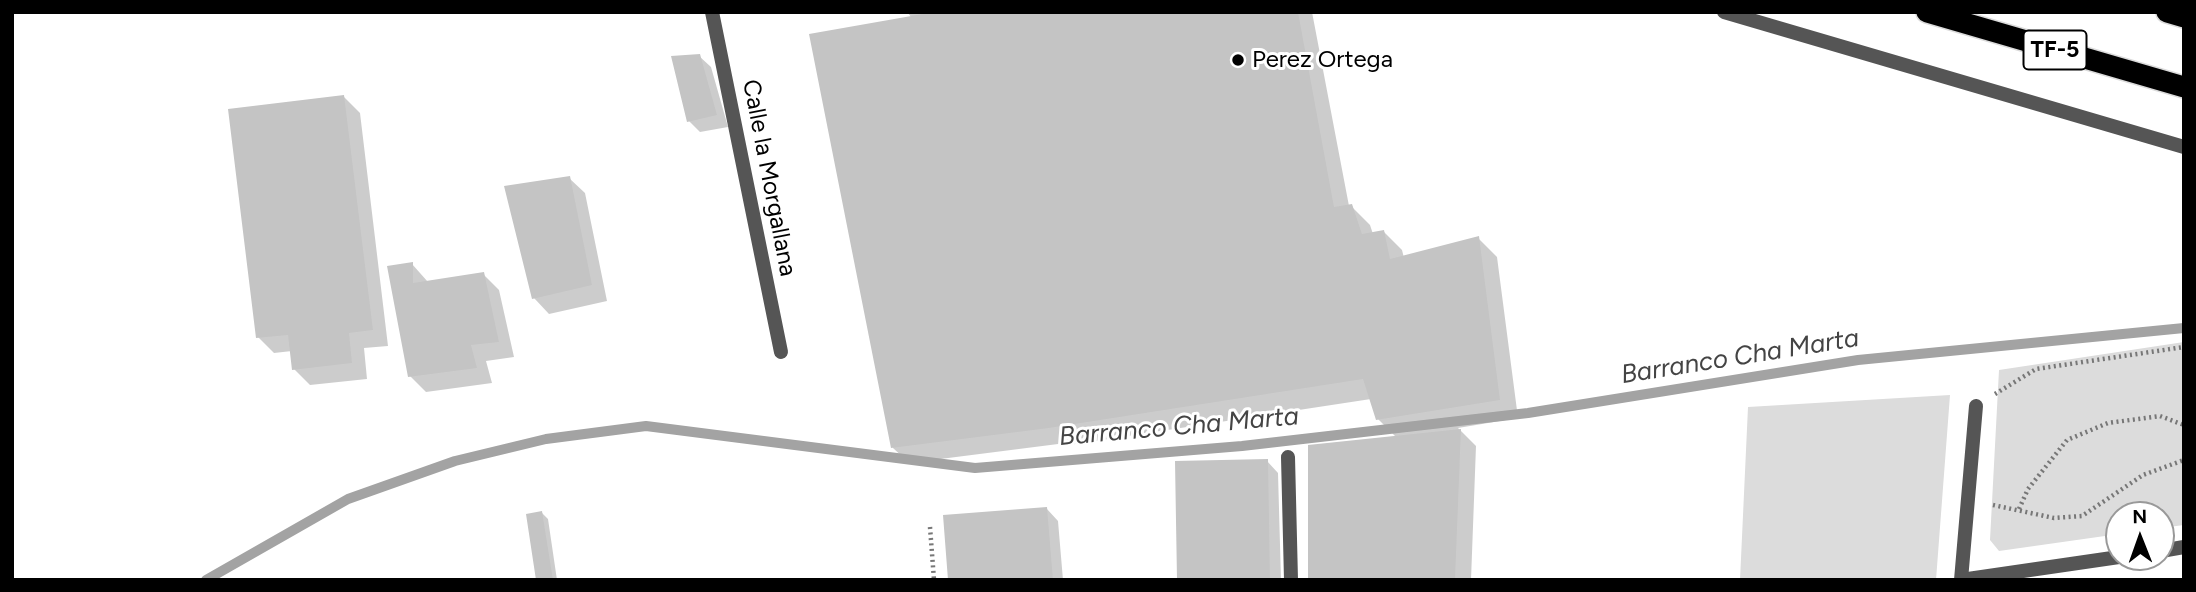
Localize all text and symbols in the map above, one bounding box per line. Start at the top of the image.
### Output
road number: TF-5 [2024,31,2086,70]
place label: Perez Ortega [1252,46,1393,74]
marker: Perez Ortega [1230,52,1246,68]
street label: Calle la Morgallana [736,77,802,279]
water label: Barranco Cha Marta [1619,323,1861,391]
water label: Barranco Cha Marta [1058,401,1300,453]
north arrow [2105,501,2175,571]
text: N [2132,505,2147,528]

